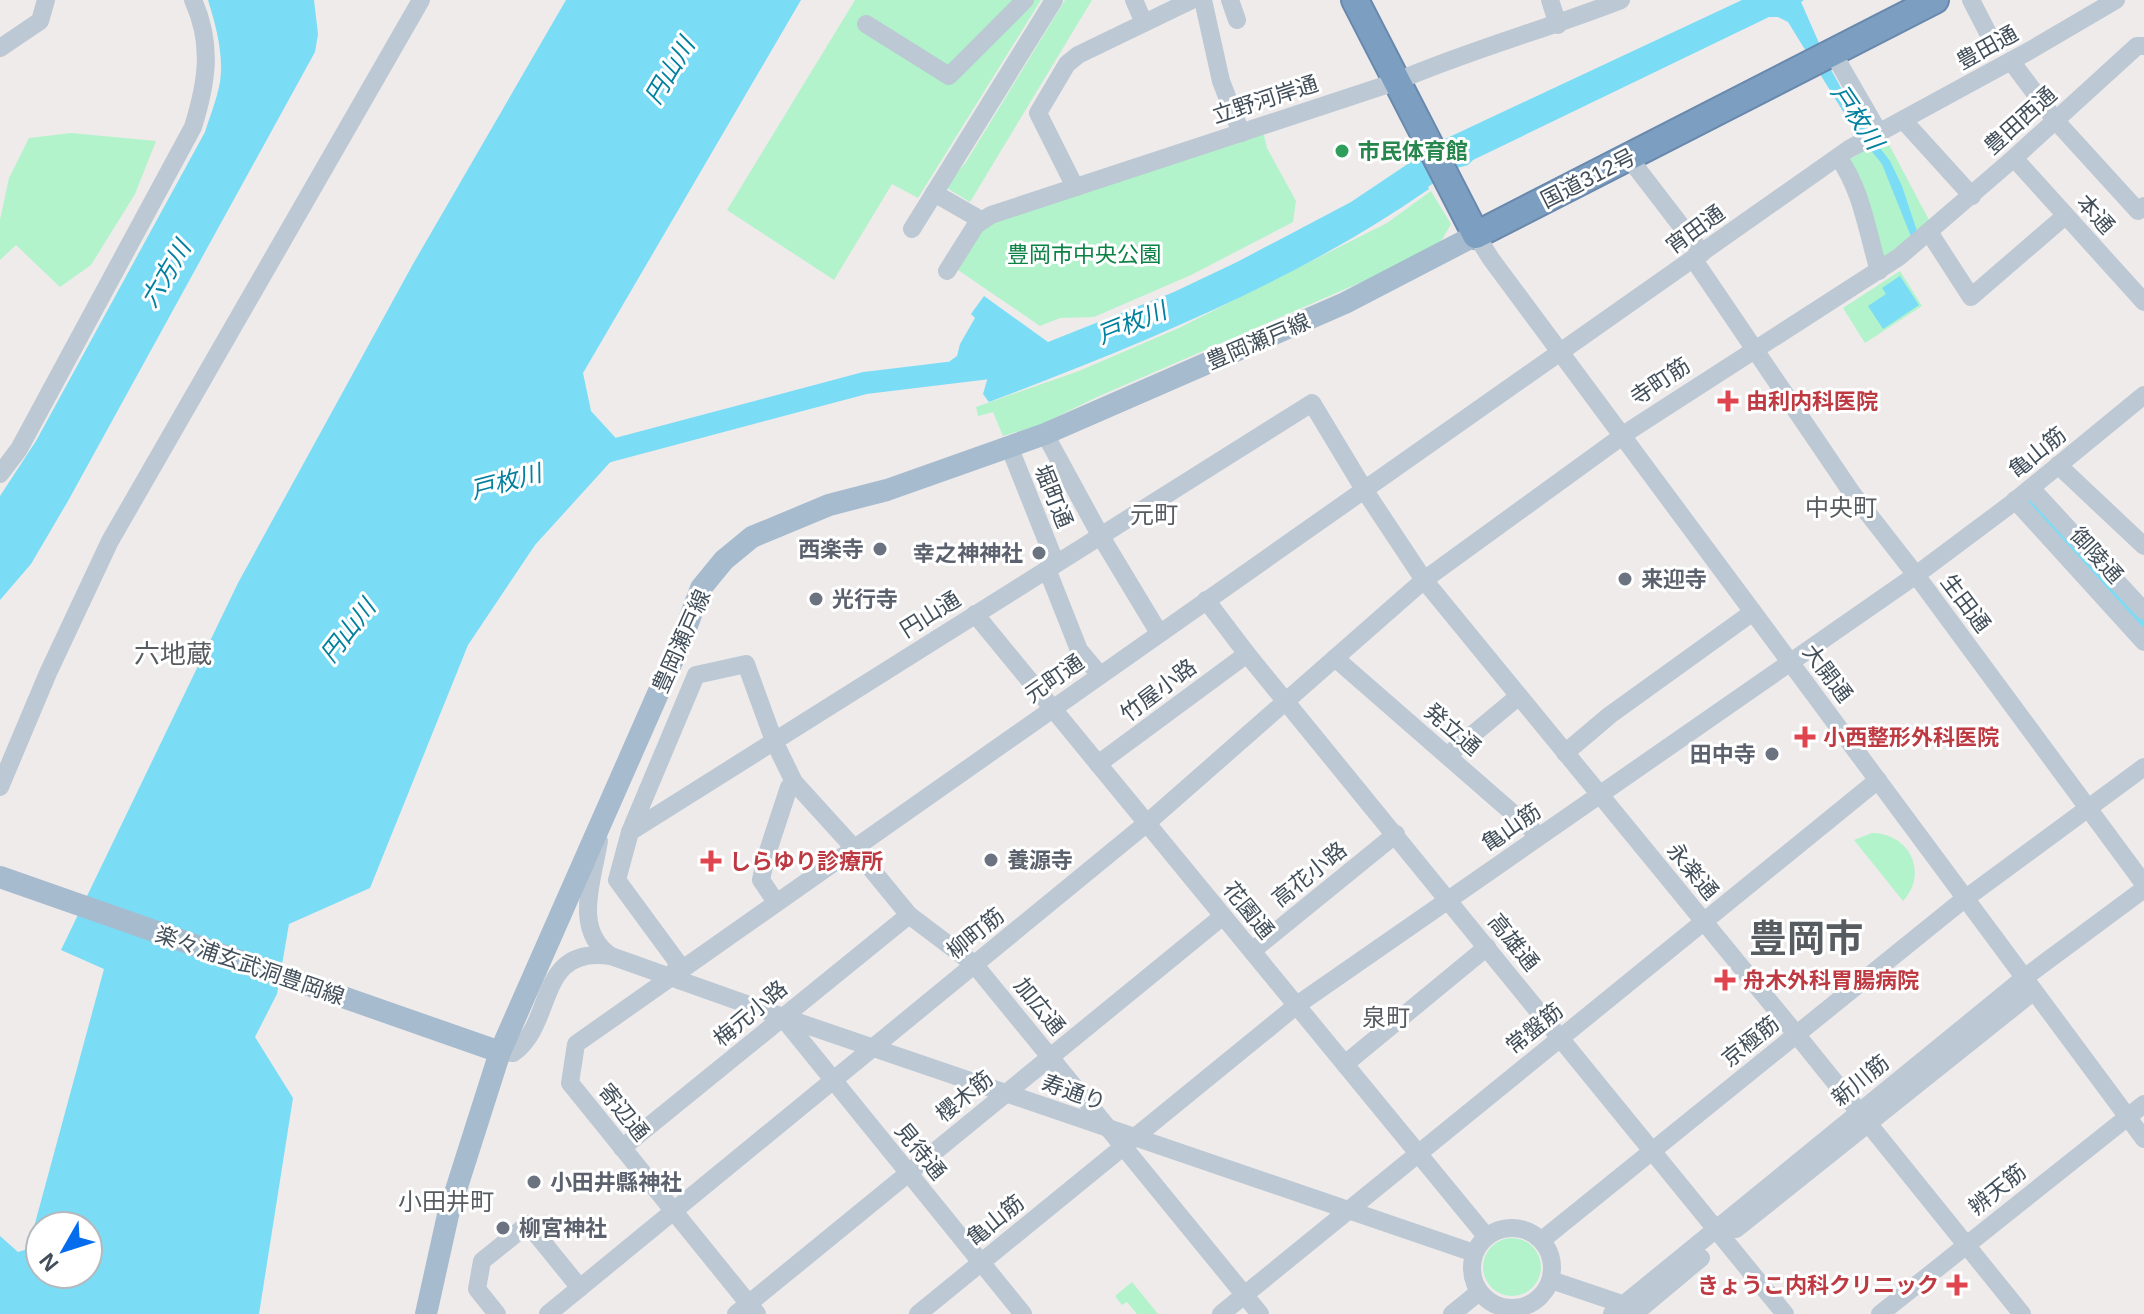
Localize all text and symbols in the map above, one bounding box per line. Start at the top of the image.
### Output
street label: 豊田通 [1952,21,2022,74]
water label: 円山川 [639,30,701,109]
street label: 立野河岸通 [1209,71,1321,128]
water label: 戸枚川 [1826,79,1890,157]
street label: 豊田西通 [1979,82,2061,159]
place label: 市民体育館 [1358,139,1468,164]
marker: 市民体育館 [1333,142,1351,160]
street label: 国道312号 [1537,144,1640,213]
street label: 本通 [2072,190,2120,239]
street label: 宵田通 [1661,200,1729,259]
water label: 六方川 [135,233,197,312]
park label: 豊岡市中央公園 [1007,242,1161,267]
water label: 戸枚川 [1093,295,1173,349]
street label: 豊岡瀬戸線 [1203,308,1314,374]
street label: 寺町筋 [1626,353,1695,410]
place label: 由利内科医院 [1746,389,1878,414]
marker: 由利内科医院 [1717,390,1739,412]
street label: 亀山筋 [2004,422,2071,483]
water label: 戸枚川 [468,458,547,504]
street label: 堀町通 [1030,461,1077,531]
district label: 中央町 [1805,494,1877,521]
district label: 元町 [1130,501,1178,528]
street label: 御陵通 [2065,522,2128,588]
place label: 西楽寺 [798,537,864,562]
marker: 西楽寺 [871,540,889,558]
place label: 幸之神神社 [913,541,1023,566]
marker: 幸之神神社 [1030,544,1048,562]
place label: 来迎寺 [1641,567,1707,592]
street label: 生田通 [1936,569,1995,637]
marker: 来迎寺 [1616,570,1634,588]
street label: 豊岡瀬戸線 [648,586,715,697]
street label: 円山通 [896,586,965,643]
place label: 光行寺 [832,587,898,612]
marker: 光行寺 [807,590,825,608]
water label: 円山川 [315,592,382,667]
district label: 六地蔵 [134,639,212,669]
street label: 大開通 [1798,639,1857,707]
street label: 元町通 [1020,649,1088,708]
street label: 竹屋小路 [1116,654,1201,727]
street label: 発立通 [1420,698,1486,760]
place label: 小西整形外科医院 [1823,725,1999,750]
marker: 小西整形外科医院 [1794,726,1816,748]
place label: 田中寺 [1690,742,1756,767]
marker: 田中寺 [1763,745,1781,763]
street label: 亀山筋 [1477,798,1545,857]
street label: 高花小路 [1267,837,1351,912]
street label: 永楽通 [1662,838,1723,905]
place label: 養源寺 [1007,848,1073,873]
place label: しらゆり診療所 [729,849,883,874]
marker: しらゆり診療所 [700,850,722,872]
marker: 養源寺 [982,851,1000,869]
street label: 花園通 [1218,877,1279,944]
street label: 柳町筋 [942,903,1009,964]
street label: 高雄通 [1483,909,1544,976]
district label: 豊岡市 [1749,918,1863,960]
street label: 楽々浦玄武洞豊岡線 [152,921,348,1010]
place label: 舟木外科胃腸病院 [1743,968,1919,993]
marker: 舟木外科胃腸病院 [1714,969,1736,991]
street label: 加広通 [1009,973,1070,1040]
street label: 梅元小路 [709,976,792,1051]
street label: 常盤筋 [1501,998,1568,1059]
district label: 泉町 [1362,1004,1410,1031]
street label: 京極筋 [1717,1011,1784,1072]
street label: 新川筋 [1827,1050,1894,1111]
street label: 櫻木筋 [931,1066,998,1127]
street label: 寿通り [1039,1070,1109,1115]
street label: 寄辺通 [593,1079,654,1146]
street label: 見待通 [890,1118,951,1185]
street label: 辨天筋 [1964,1159,2031,1220]
place label: 小田井縣神社 [550,1170,682,1195]
marker: 小田井縣神社 [525,1173,543,1191]
district label: 小田井町 [398,1188,494,1215]
street label: 亀山筋 [962,1190,1029,1251]
north arrow [24,1210,104,1290]
place label: 柳宮神社 [519,1216,607,1241]
marker: 柳宮神社 [494,1219,512,1237]
text: N [34,1248,64,1276]
place label: きょうこ内科クリニック [1697,1273,1939,1298]
marker: きょうこ内科クリニック [1946,1274,1968,1296]

